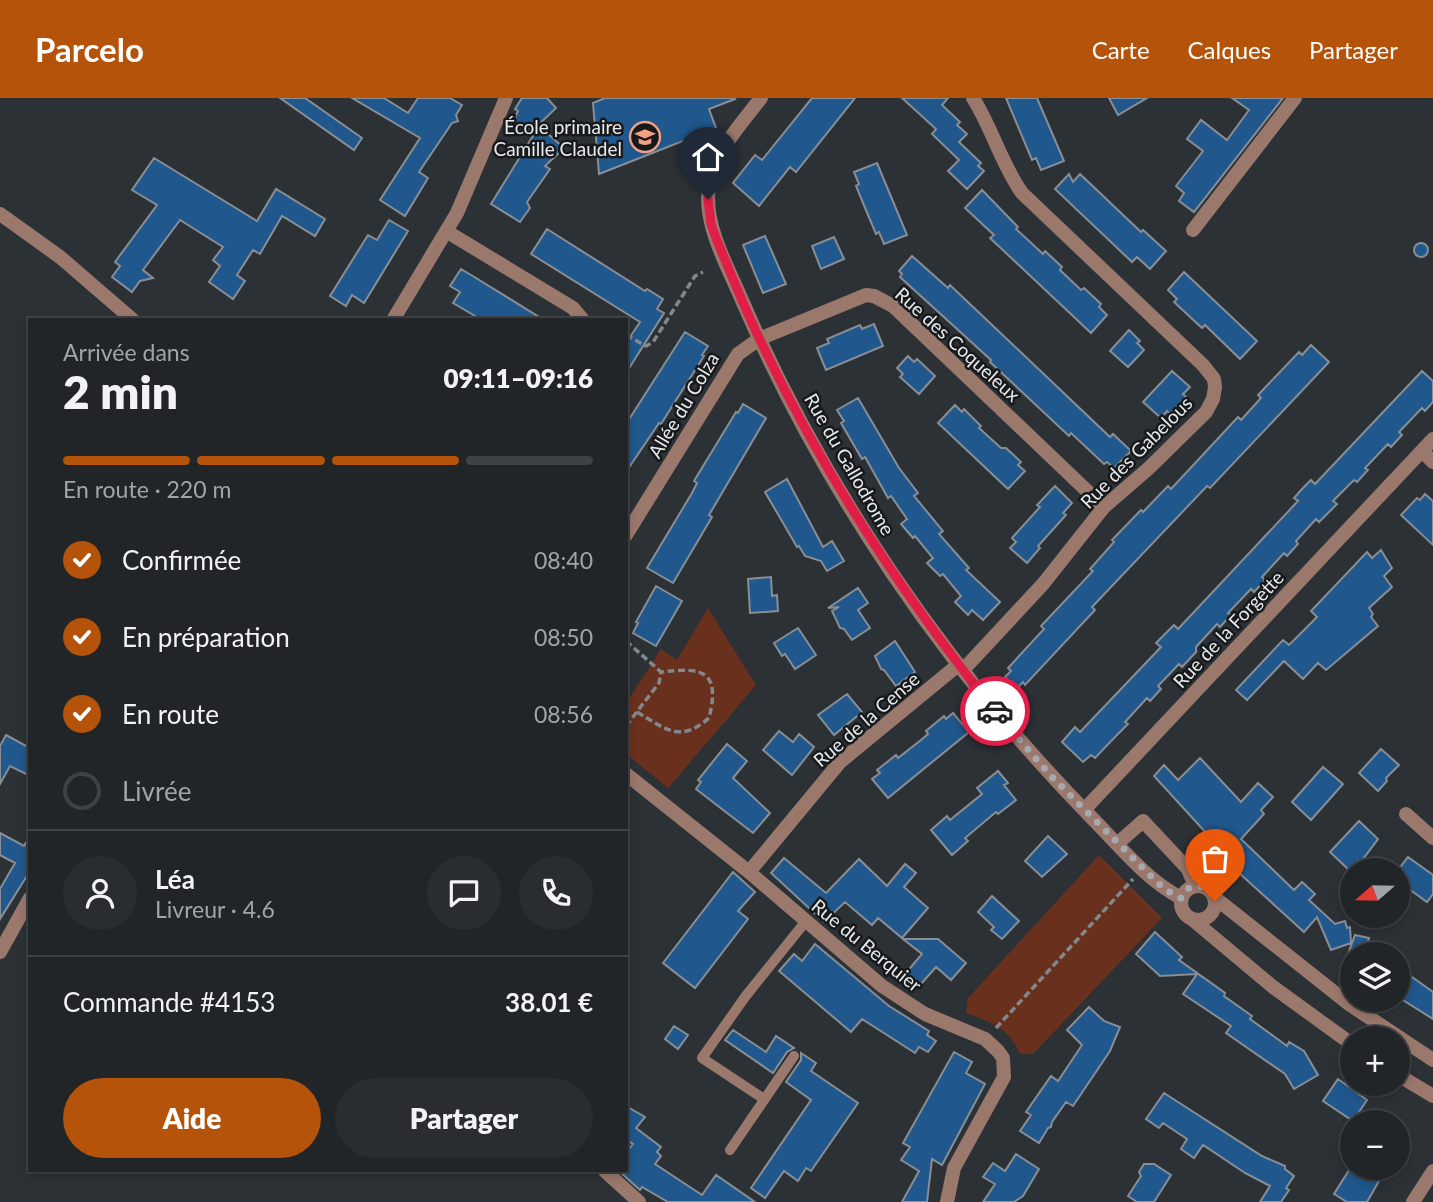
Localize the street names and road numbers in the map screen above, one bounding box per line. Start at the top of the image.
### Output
street label: Rue des Coqueleux [891,282,1025,406]
street label: Allée du Colza [643,348,723,462]
street label: Rue du Gallodrome [800,389,900,539]
street label: Rue des Gabelous [1075,391,1197,513]
street label: Rue de la Forgette [1168,566,1288,692]
street label: Rue de la Cense [808,667,924,771]
street label: Rue du Berquier [807,894,927,996]

